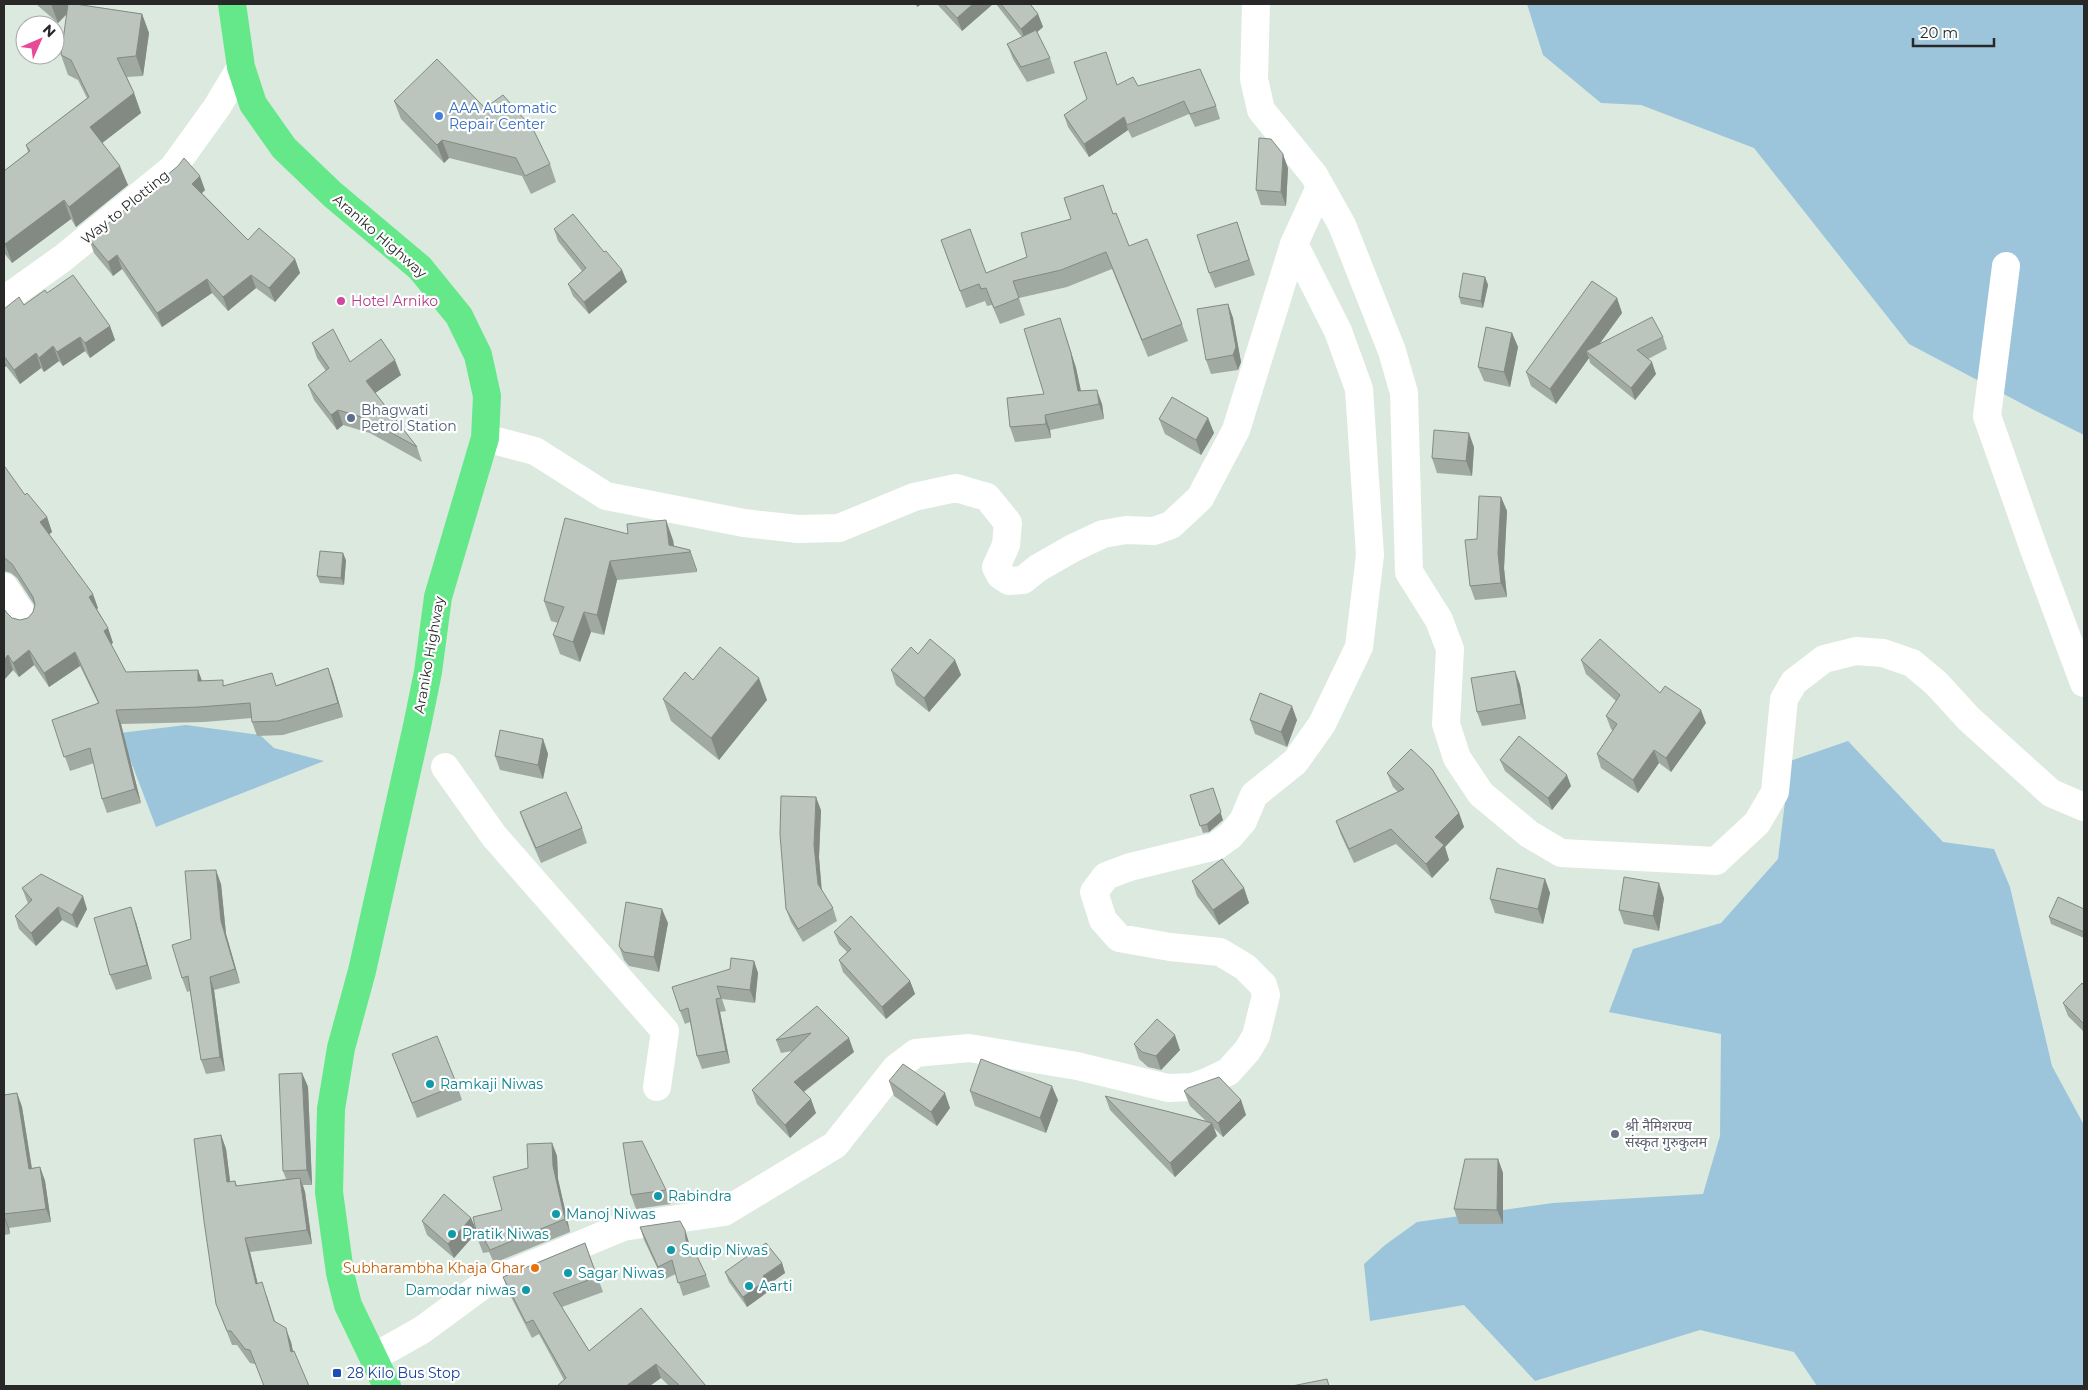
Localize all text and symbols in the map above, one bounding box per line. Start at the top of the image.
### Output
north arrow [15,15,65,65]
scale bar [1913,15,1994,47]
text: N [39,20,60,41]
text: 20 m [1920,23,1958,42]
place label: AAA Automatic Repair Center [449,99,557,133]
marker: AAA Automatic Repair Center [433,110,445,122]
street label: Way to Plotting [77,166,173,248]
street label: Araniko Highway [329,190,431,282]
place label: Hotel Arniko [351,292,438,310]
marker: Hotel Arniko [335,295,347,307]
place label: Bhagwati Petrol Station [361,401,457,435]
marker: Bhagwati Petrol Station [345,412,357,424]
street label: Araniko Highway [410,595,448,715]
place label: Ramkaji Niwas [440,1075,543,1093]
marker: Ramkaji Niwas [424,1078,436,1090]
place label: श्री नैमिशरण्य संस्कृत गुरुकुलम [1625,1117,1708,1152]
marker: श्री नैमिशरण्य संस्कृत गुरुकुलम [1609,1128,1621,1140]
place label: Rabindra [668,1187,732,1205]
marker: Rabindra [652,1190,664,1202]
place label: Manoj Niwas [566,1205,656,1223]
marker: Manoj Niwas [550,1208,562,1220]
place label: Pratik Niwas [462,1225,549,1243]
marker: Pratik Niwas [446,1228,458,1240]
place label: Sudip Niwas [681,1241,768,1259]
marker: Sudip Niwas [665,1244,677,1256]
place label: Subharambha Khaja Ghar [343,1259,525,1277]
marker: Subharambha Khaja Ghar [529,1262,541,1274]
place label: Sagar Niwas [578,1264,664,1282]
marker: Sagar Niwas [562,1267,574,1279]
place label: Aarti [759,1277,793,1295]
marker: Aarti [743,1280,755,1292]
place label: Damodar niwas [405,1281,516,1299]
marker: Damodar niwas [520,1284,532,1296]
place label: 28 Kilo Bus Stop [347,1364,460,1382]
marker: 28 Kilo Bus Stop [331,1367,343,1379]

